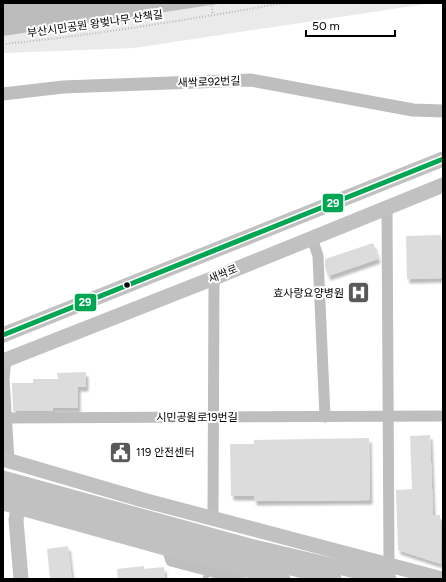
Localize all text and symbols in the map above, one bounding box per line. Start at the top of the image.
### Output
street label: 부산시민공원 왕벚나무 산책길 [26,8,164,40]
scale bar [306,12,395,38]
text: 50 m [312,19,340,33]
street label: 새싹로92번길 [177,74,241,90]
line badge: 29 [322,193,344,213]
text: 29 [327,197,339,210]
street label: 새싹로 [206,262,240,286]
unlabelled marker [122,280,132,290]
hospital icon: 효사랑요양병원 [346,280,372,306]
place label: 효사랑요양병원 [273,287,344,300]
line badge: 29 [74,293,97,312]
text: 29 [79,296,91,309]
street label: 시민공원로19번길 [156,411,238,424]
public building icon: 119 안전센터 [107,439,133,465]
place label: 119 안전센터 [136,446,195,459]

